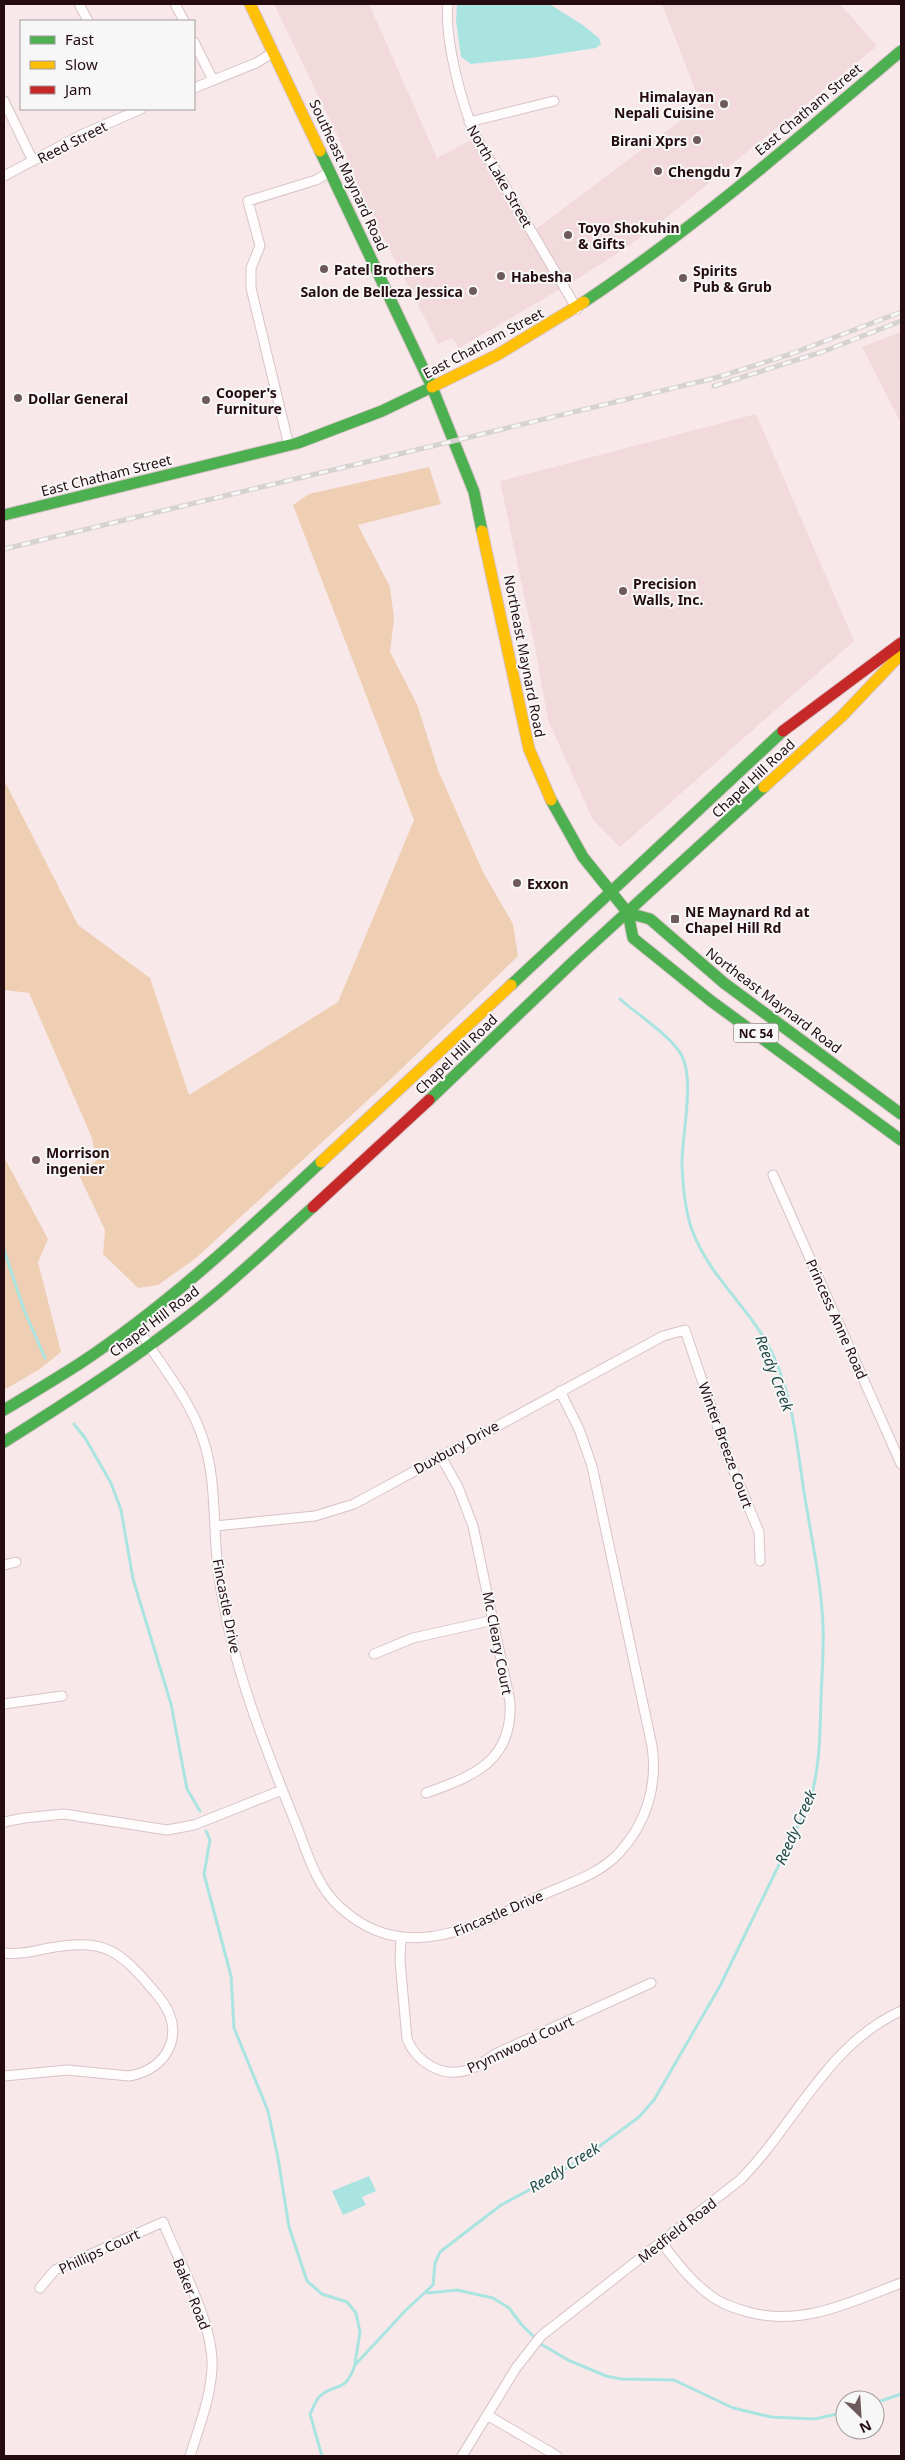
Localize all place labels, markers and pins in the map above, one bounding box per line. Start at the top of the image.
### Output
place label: Himalayan Nepali Cuisine [614,87,714,122]
marker: Himalayan Nepali Cuisine [718,98,730,110]
place label: Birani Xprs [611,131,687,150]
marker: Birani Xprs [691,134,703,146]
place label: Chengdu 7 [668,162,742,181]
marker: Chengdu 7 [652,165,664,177]
place label: Toyo Shokuhin & Gifts [578,218,680,253]
marker: Toyo Shokuhin & Gifts [562,229,574,241]
place label: Patel Brothers [334,260,434,279]
place label: Spirits Pub & Grub [693,261,772,296]
marker: Patel Brothers [318,263,330,275]
place label: Habesha [511,267,572,286]
marker: Habesha [495,270,507,282]
marker: Spirits Pub & Grub [677,272,689,284]
place label: Salon de Belleza Jessica [300,282,463,301]
marker: Salon de Belleza Jessica [467,285,479,297]
place label: Cooper's Furniture [216,383,282,418]
place label: Dollar General [28,389,128,408]
marker: Dollar General [12,392,24,404]
marker: Cooper's Furniture [200,394,212,406]
place label: Precision Walls, Inc. [633,574,703,609]
marker: Precision Walls, Inc. [617,585,629,597]
place label: Exxon [527,874,569,893]
marker: Exxon [511,877,523,889]
place label: NE Maynard Rd at Chapel Hill Rd [685,902,810,937]
marker: NE Maynard Rd at Chapel Hill Rd [669,913,681,925]
place label: Morrison ingenier [46,1143,110,1178]
marker: Morrison ingenier [30,1154,42,1166]

